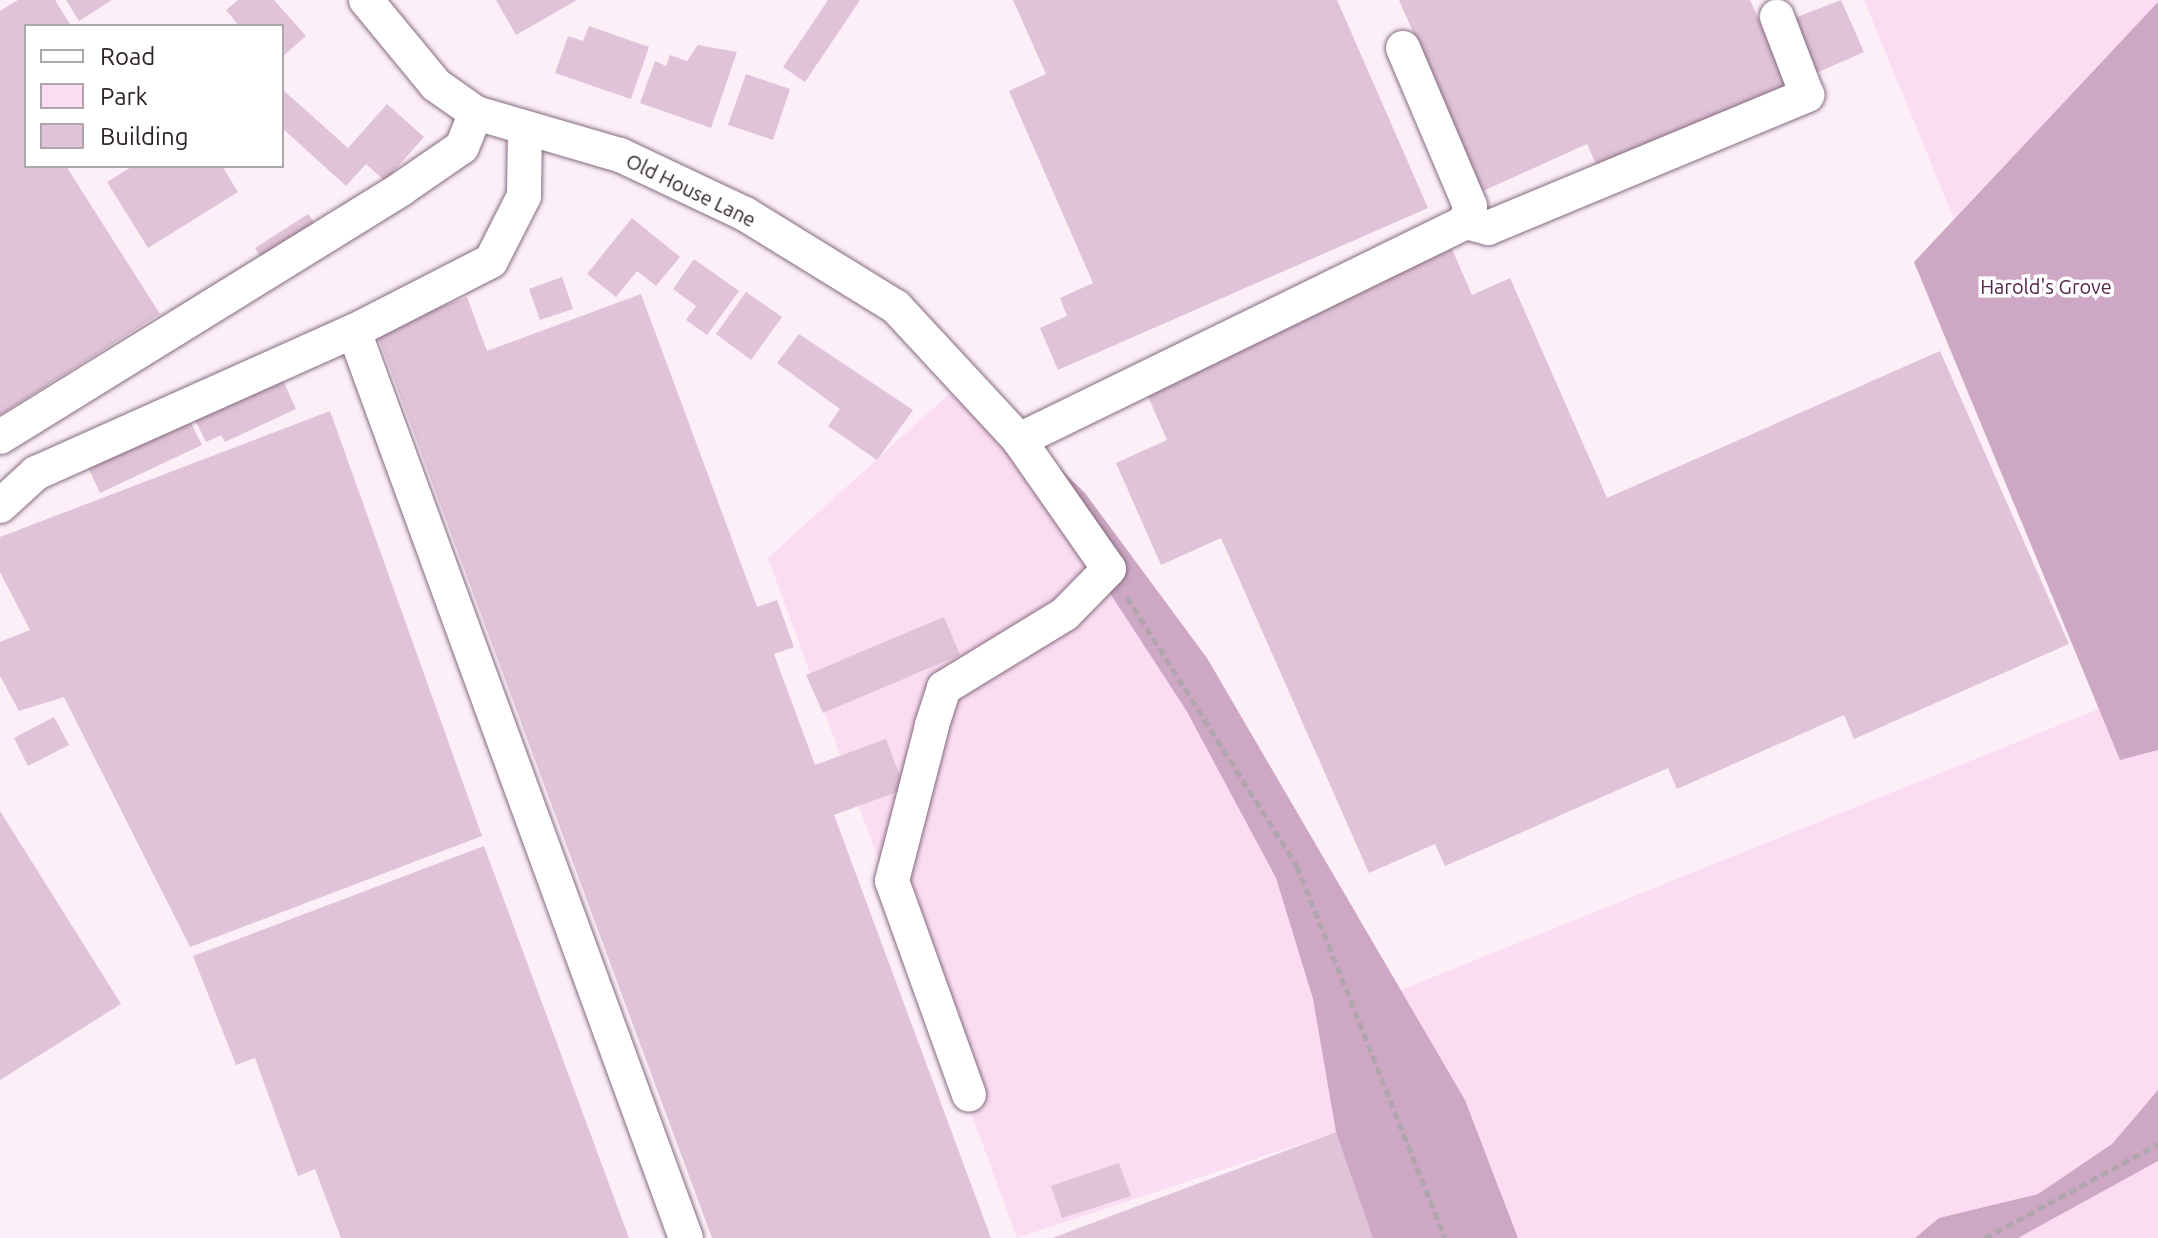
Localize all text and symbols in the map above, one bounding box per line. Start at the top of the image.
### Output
legend [24,24,284,168]
text: Road [100,43,155,70]
text: Park [100,83,148,110]
text: Building [100,123,188,150]
street label: Old House Lane [622,148,760,232]
park label: Harold's Grove [1980,274,2112,298]

